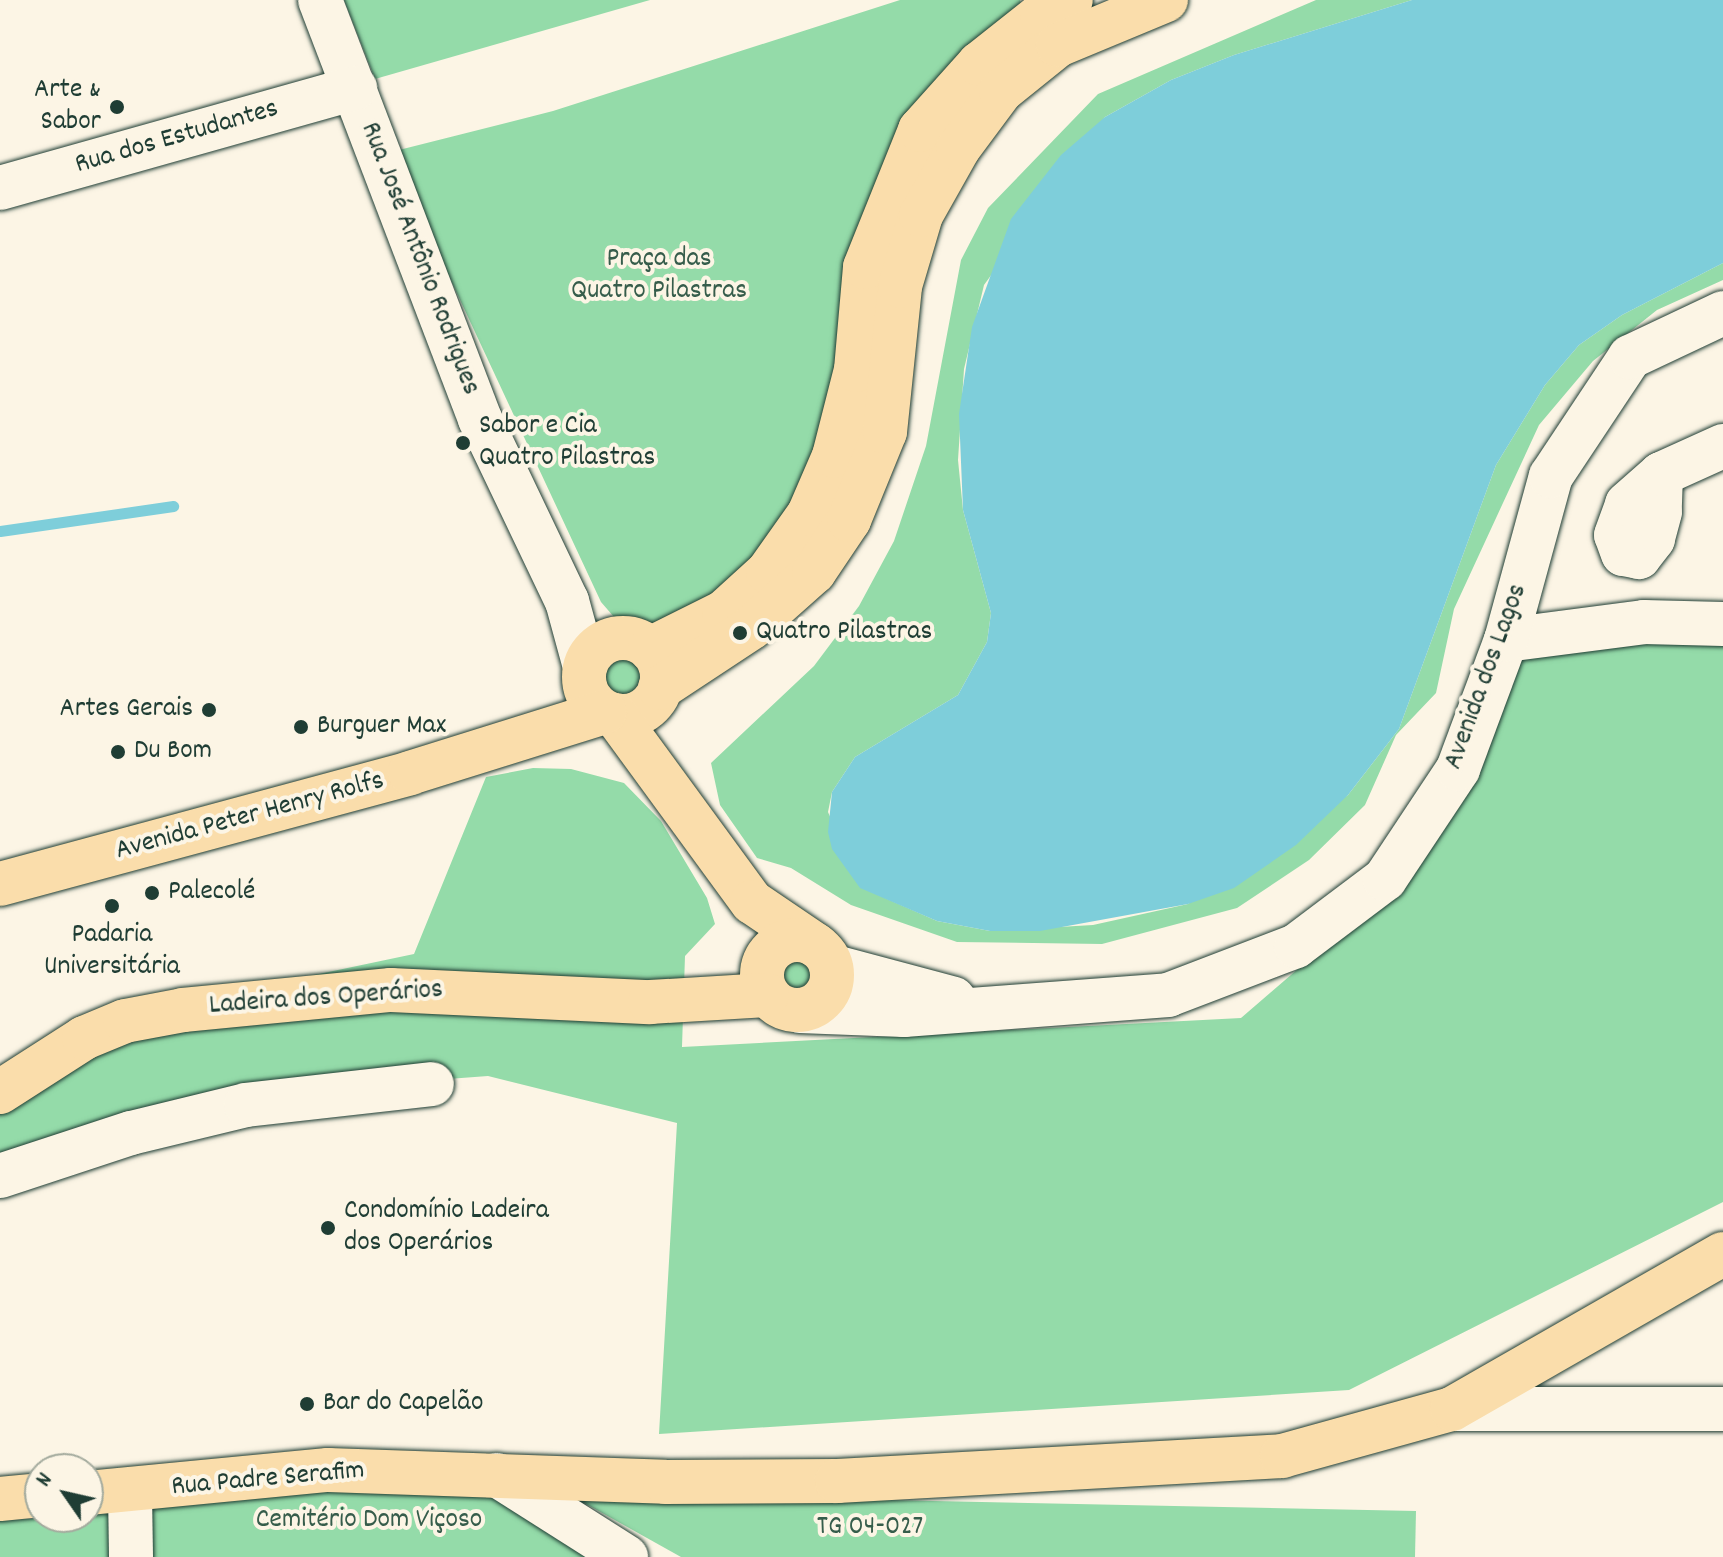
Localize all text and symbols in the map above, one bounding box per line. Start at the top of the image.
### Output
place label: Arte & Sabor [34,74,101,140]
street label: Rua dos Estudantes [72,93,282,183]
marker: Arte & Sabor [108,98,126,116]
street label: Rua José Antônio Rodrigues [351,118,487,400]
park label: Praça das Quatro Pilastras [571,243,747,309]
place label: Sabor e Cia Quatro Pilastras [479,410,655,476]
marker: Sabor e Cia Quatro Pilastras [454,434,472,452]
street label: Avenida dos Lagos [1438,580,1536,774]
place label: Quatro Pilastras [756,616,932,650]
marker: Quatro Pilastras [731,624,749,642]
place label: Artes Gerais [60,693,193,727]
marker: Artes Gerais [200,701,218,719]
place label: Burguer Max [317,710,446,744]
marker: Burguer Max [292,718,310,736]
place label: Du Bom [134,735,212,769]
marker: Du Bom [109,743,127,761]
street label: Avenida Peter Henry Rolfs [112,765,388,869]
place label: Palecolé [168,876,255,910]
marker: Palecolé [143,884,161,902]
marker: Padaria Universitária [103,897,121,915]
place label: Padaria Universitária [44,919,180,985]
street label: Ladeira dos Operários [208,974,444,1024]
place label: Condomínio Ladeira dos Operários [344,1195,549,1261]
marker: Condomínio Ladeira dos Operários [319,1219,337,1237]
place label: Bar do Capelão [323,1387,483,1421]
marker: Bar do Capelão [298,1395,316,1413]
north arrow [24,1453,104,1533]
street label: Rua Padre Serafim [170,1455,366,1505]
text: N [29,1467,61,1494]
park label: Cemitério Dom Viçoso [256,1504,482,1538]
park label: TG 04-027 [817,1511,923,1545]

